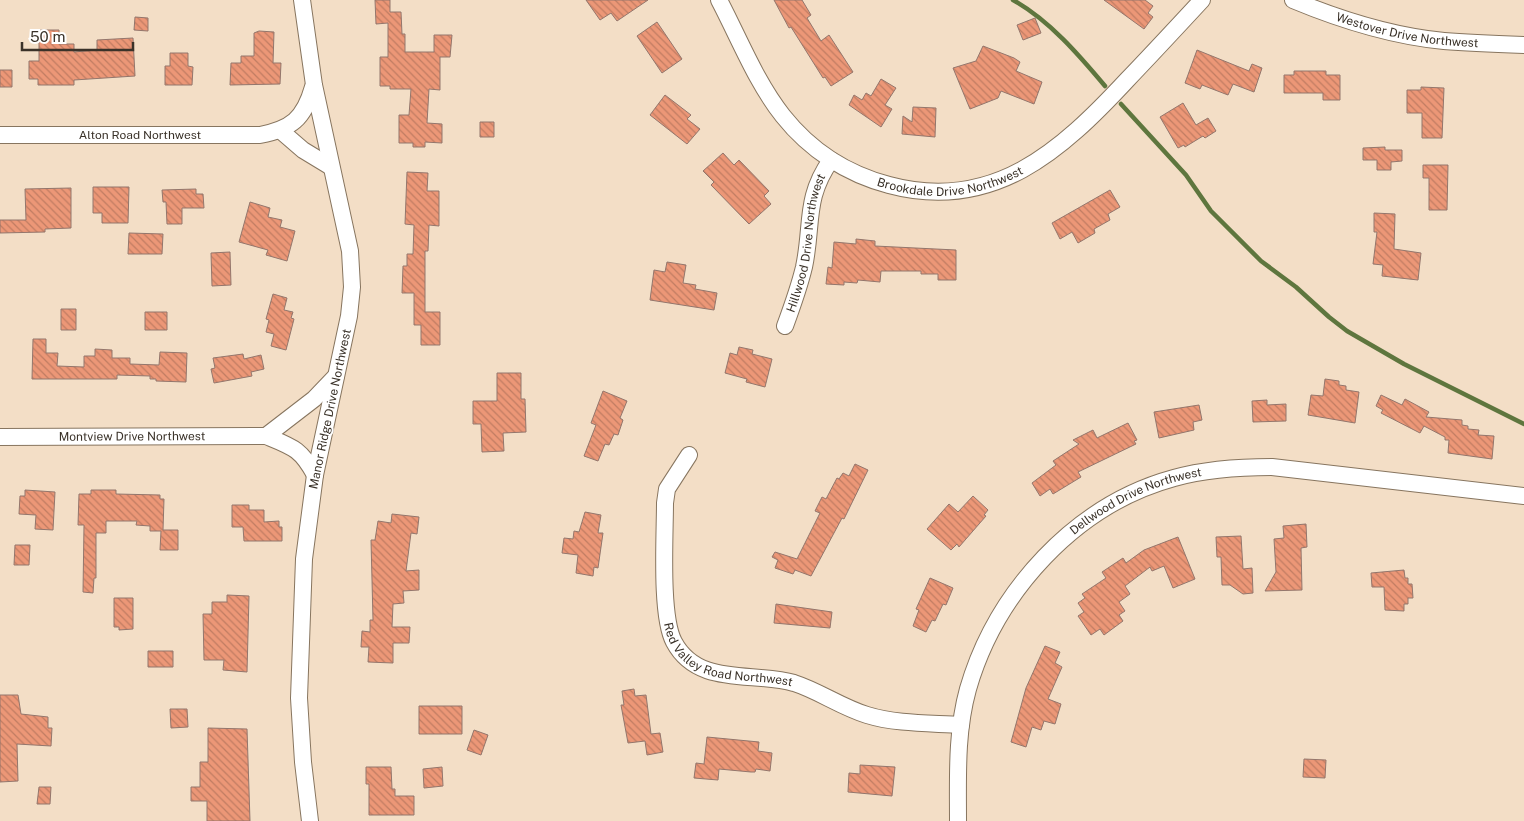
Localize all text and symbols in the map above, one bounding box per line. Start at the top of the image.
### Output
street label: Westover Drive Northwest [1334,10,1479,50]
scale bar [22,20,134,52]
text: 50 m [30,28,65,45]
street label: Alton Road Northwest [79,128,202,142]
street label: Brookdale Drive Northwest [875,163,1026,199]
street label: Hillwood Drive Northwest [784,171,829,314]
street label: Manor Ridge Drive Northwest [306,327,354,490]
street label: Montview Drive Northwest [59,429,206,444]
street label: Dellwood Drive Northwest [1067,465,1203,537]
street label: Red Valley Road Northwest [661,621,794,689]

